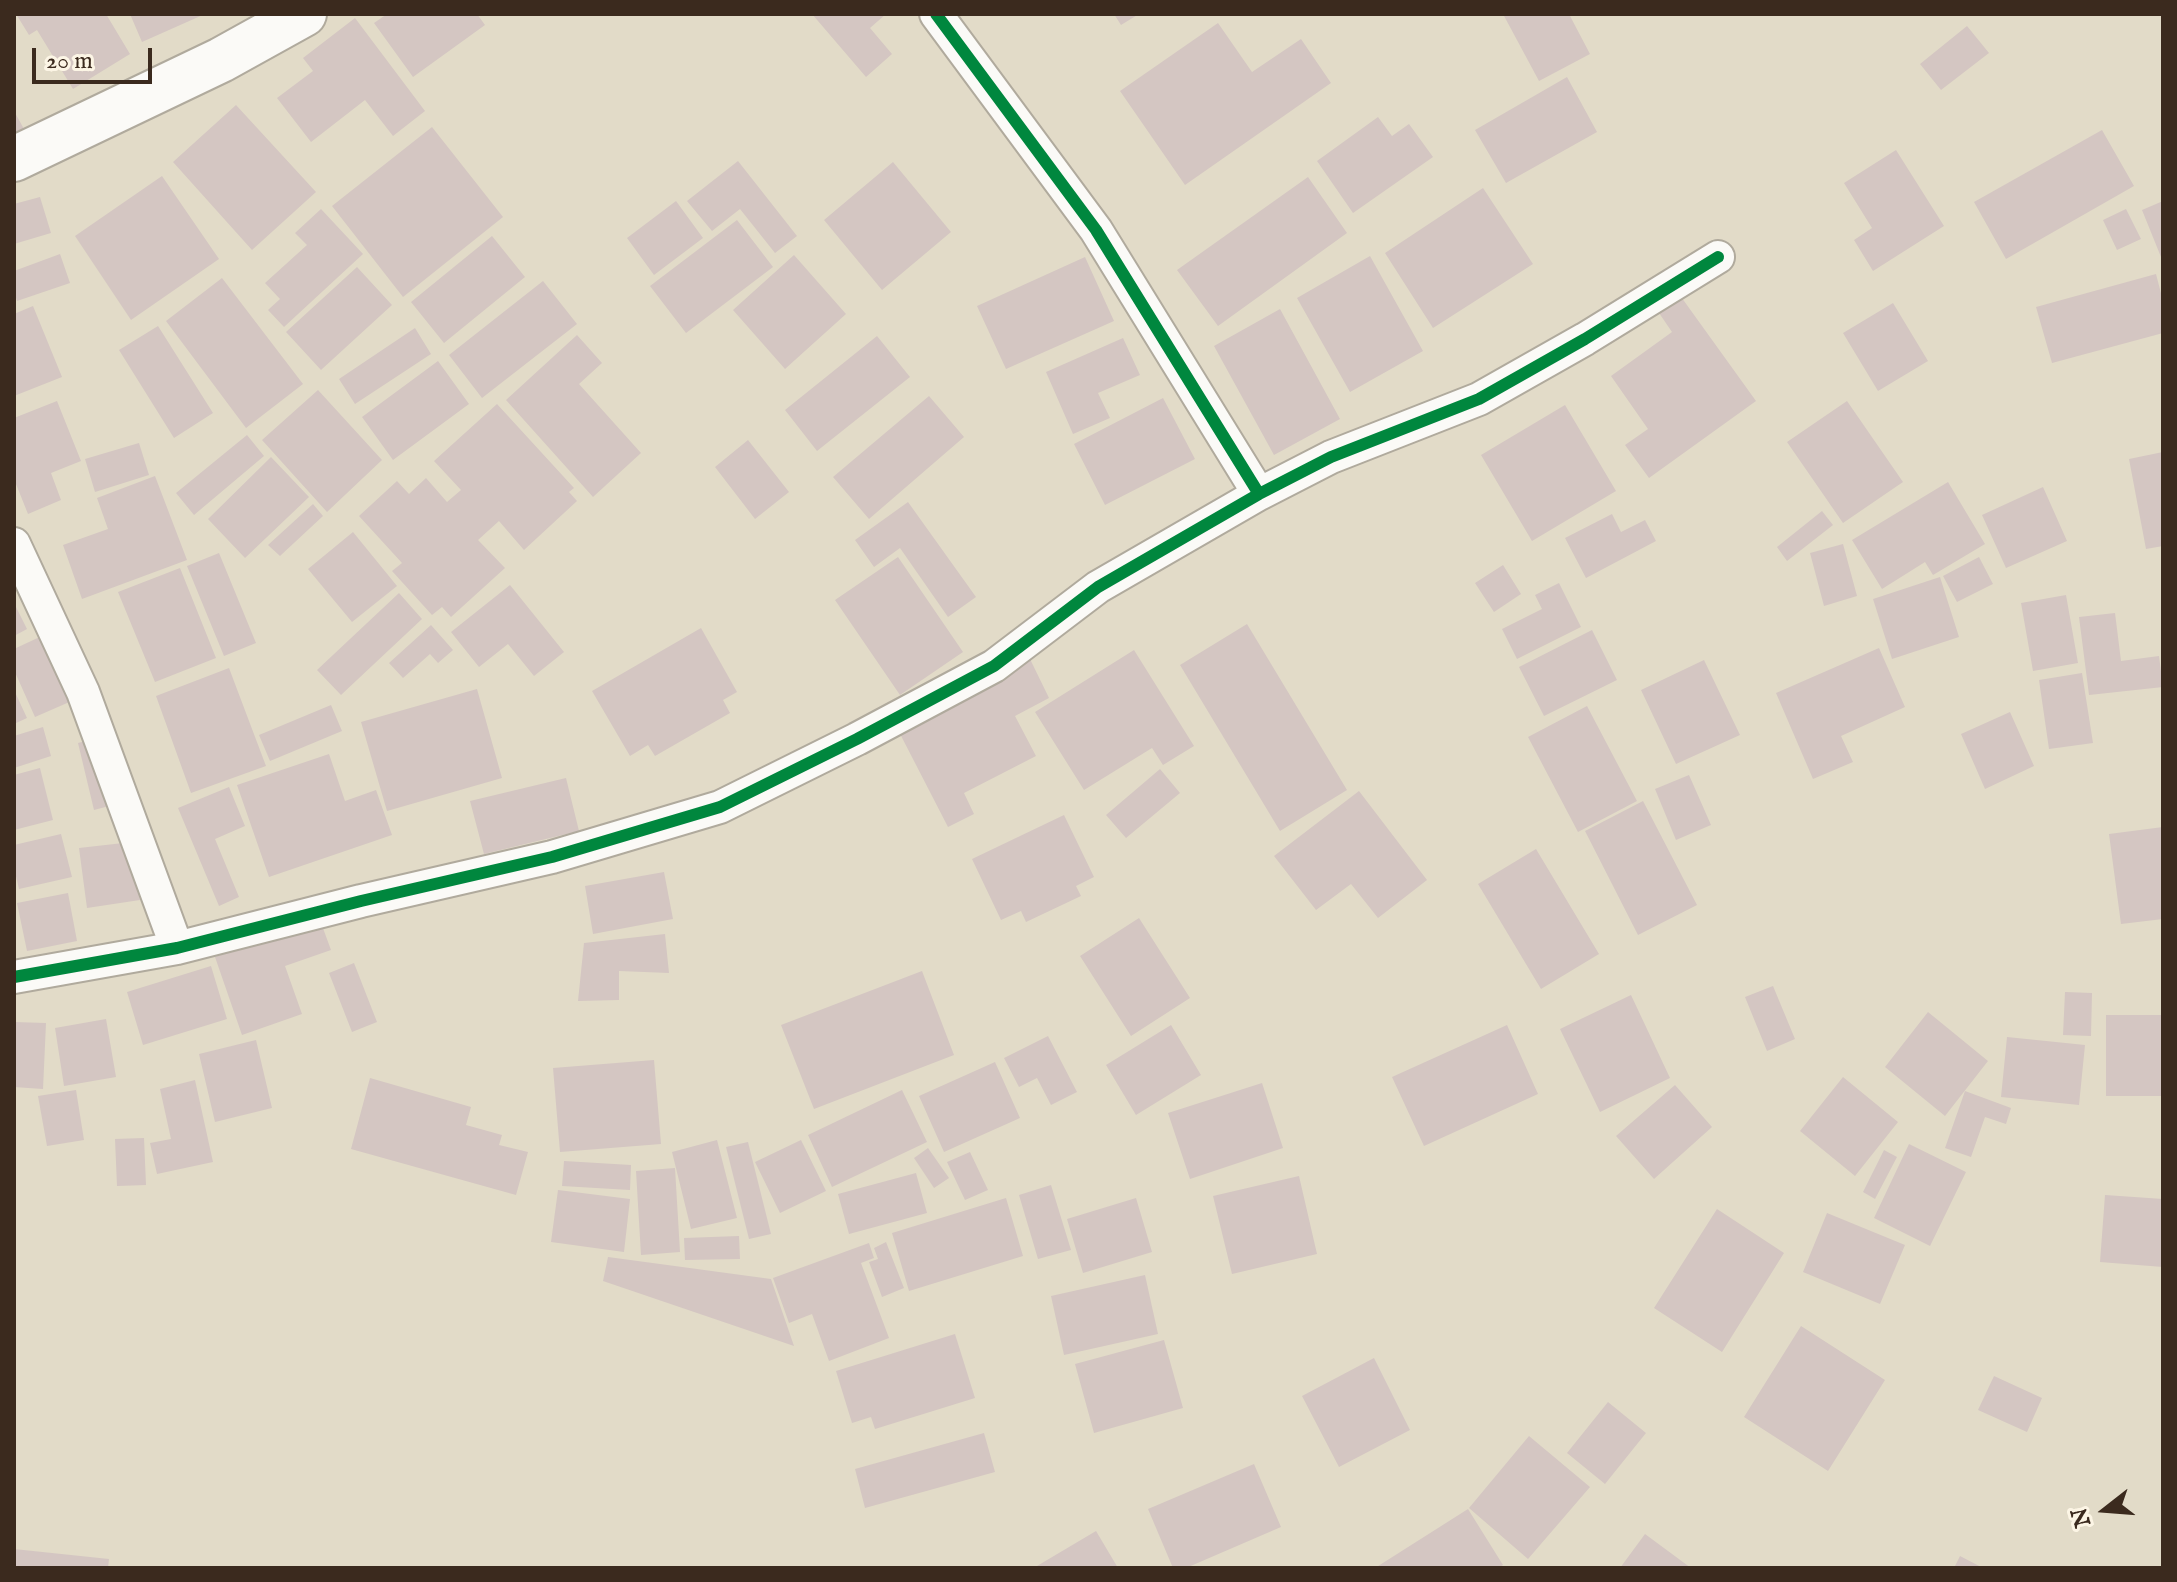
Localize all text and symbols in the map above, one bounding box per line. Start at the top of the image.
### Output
scale bar [36,32,156,82]
text: 20 m [46,46,93,77]
north arrow [2065,1470,2145,1550]
text: N [2066,1504,2098,1530]

